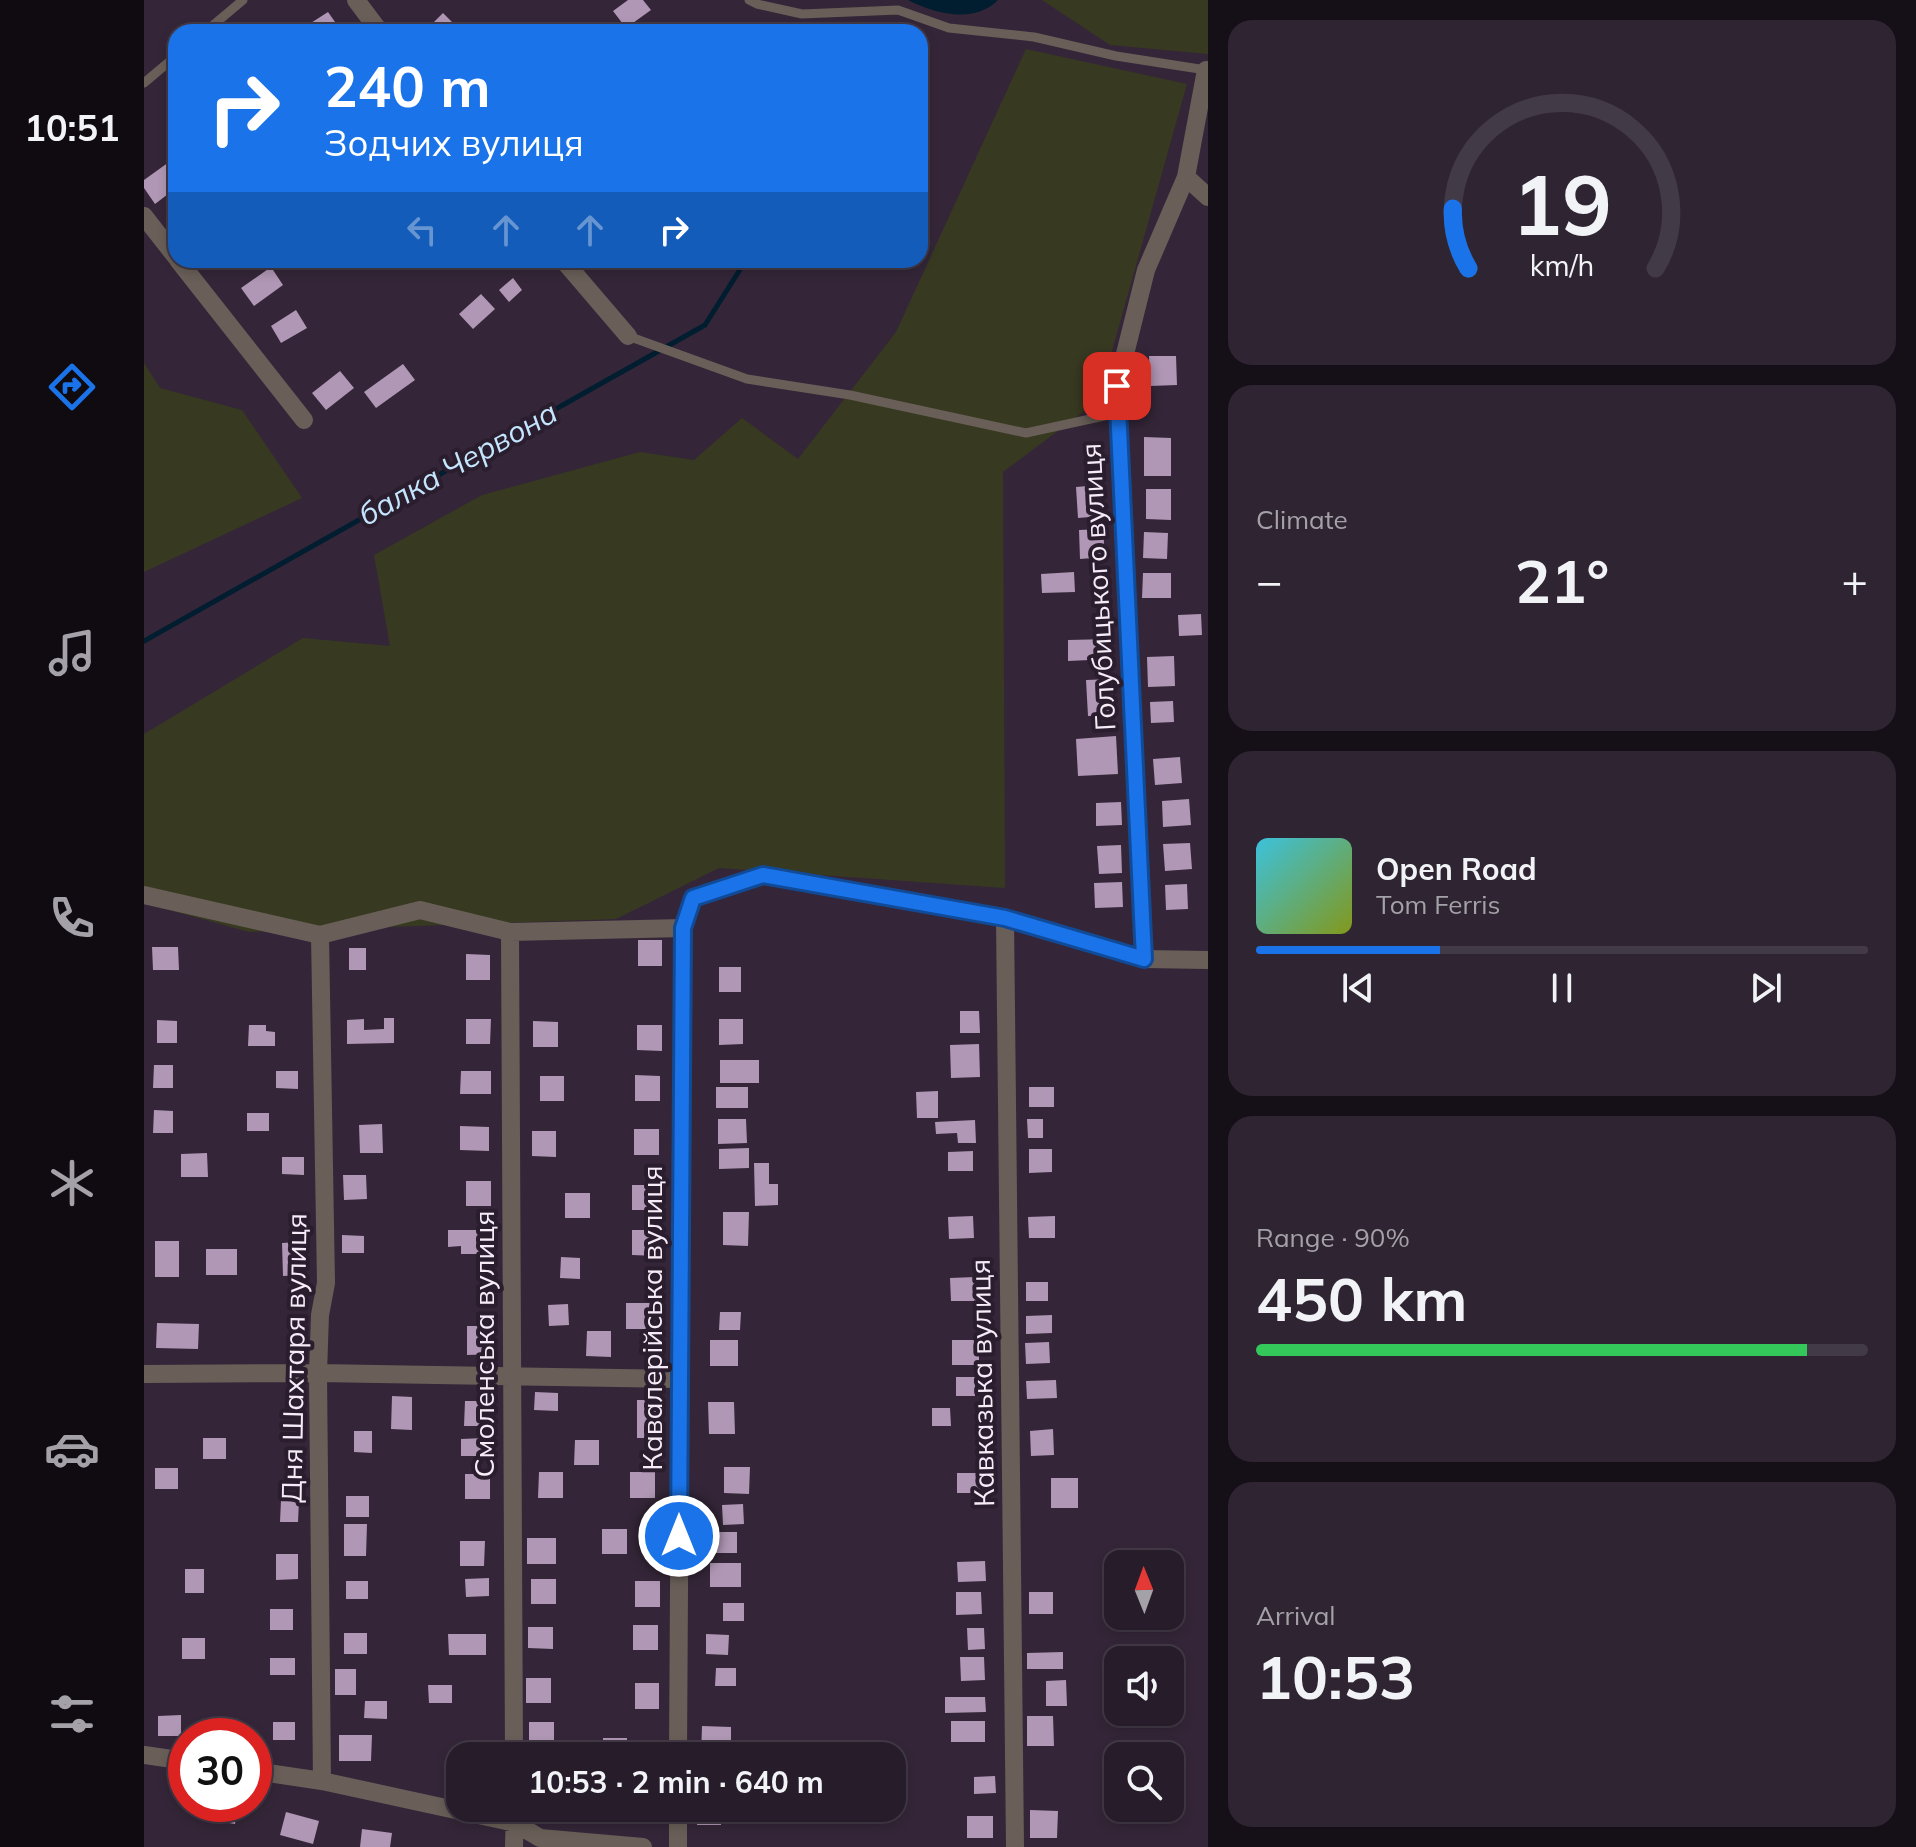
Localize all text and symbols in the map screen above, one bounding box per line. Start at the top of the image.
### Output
text: 240 m [324,51,491,121]
icon: right [192,56,296,160]
text: 10:51 [24,105,120,150]
text: Зодчих вулиця [324,120,584,165]
text: 19 [1512,150,1612,255]
icon: left [400,208,444,252]
icon: ahead [484,208,528,252]
icon: ahead [568,208,612,252]
icon: right [652,208,696,252]
text: km/h [1530,247,1594,283]
pin [1083,352,1151,420]
icon: directions [44,359,100,415]
icon: arrive [1095,364,1139,408]
water label: балка Червона [351,393,564,533]
street label: Голубицького вулиця [1072,442,1123,732]
text: Climate [1256,503,1348,536]
text: 21° [1515,543,1609,618]
text: − [1256,553,1282,608]
text: + [1842,553,1868,608]
icon: music [44,625,100,681]
text: Open Road [1376,850,1537,888]
text: Tom Ferris [1376,888,1500,921]
icon: phone [44,890,100,946]
icon: previous [1336,966,1380,1010]
icon: pause [1540,966,1584,1010]
icon: next [1744,966,1788,1010]
icon: climate [44,1155,100,1211]
street label: Кавалерійська вулиця [634,1165,669,1471]
street label: Смоленська вулиця [466,1210,501,1478]
street label: Дня Шахтаря вулиця [273,1213,314,1503]
text: Range · 90% [1256,1221,1410,1254]
street label: Кавказька вулиця [962,1259,1001,1507]
text: 450 km [1256,1261,1468,1336]
icon: car [44,1421,100,1477]
position arrow [637,1494,721,1578]
north arrow [1104,1550,1184,1630]
map controls [1104,1550,1184,1822]
text: Arrival [1256,1599,1336,1632]
text: 10:53 [1256,1639,1415,1714]
button: sound [1104,1646,1184,1726]
icon: filters [44,1686,100,1742]
speed limit sign: 30 [168,1718,272,1822]
button: search [1104,1742,1184,1822]
text: 10:53 · 2 min · 640 m [528,1763,824,1801]

